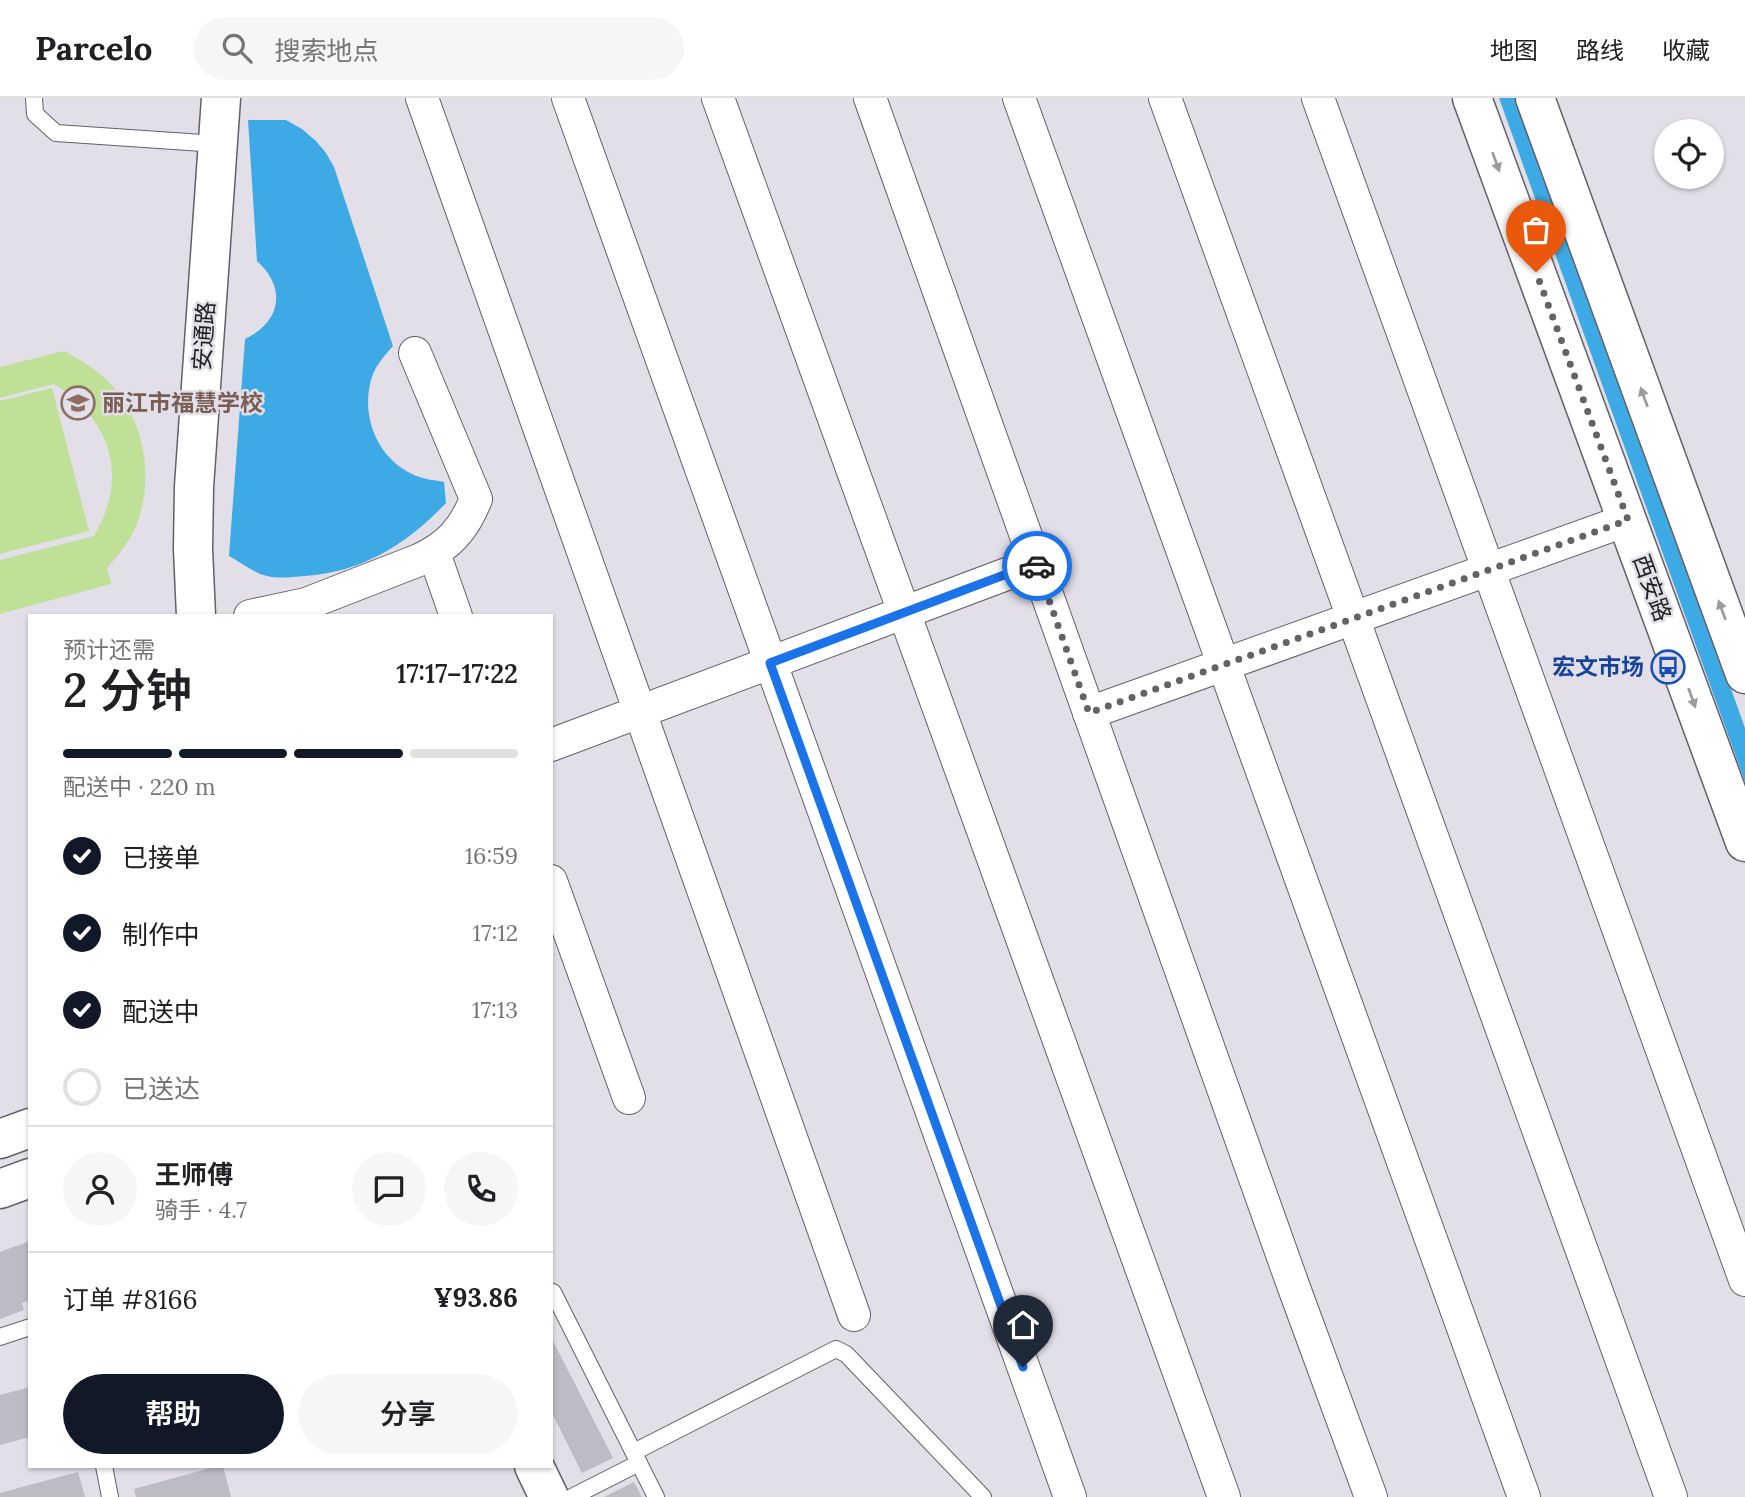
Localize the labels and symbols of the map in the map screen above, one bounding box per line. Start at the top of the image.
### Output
one-way arrow [1490,152,1501,173]
pin [1506,200,1566,272]
street label: 安通路 [187,301,220,371]
school or university icon: 丽江市福慧学校 [59,384,97,422]
one-way arrow [1638,386,1649,407]
place label: 丽江市福慧学校 [102,388,263,417]
courier [1002,531,1072,601]
street label: 西安路 [1627,550,1678,625]
one-way arrow [1716,600,1727,621]
bus stop icon: 宏文市场 [1649,648,1687,686]
place label: 宏文市场 [1552,652,1644,681]
one-way arrow [1687,687,1698,708]
pin [993,1295,1053,1367]

